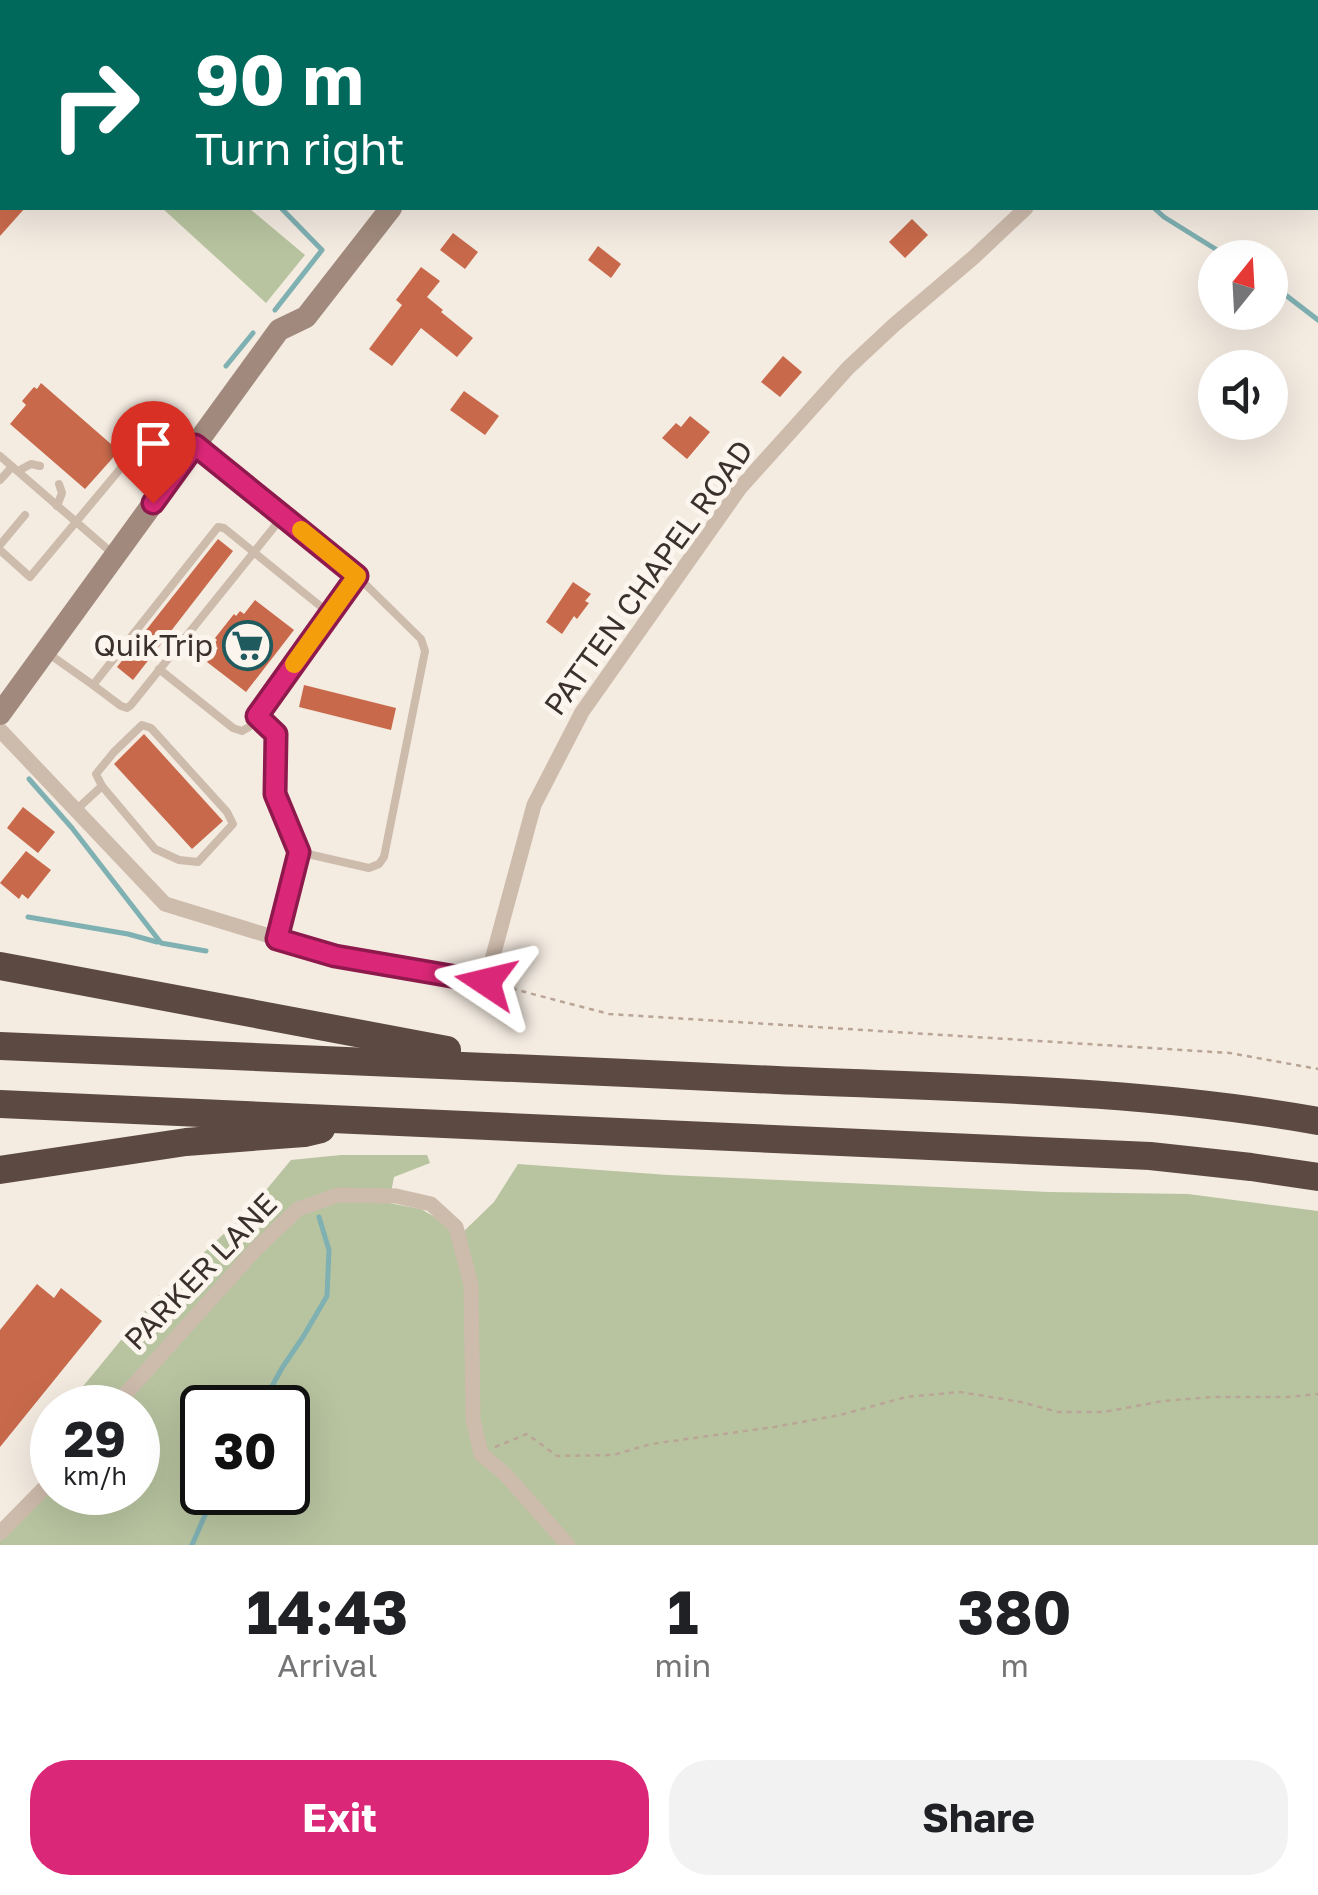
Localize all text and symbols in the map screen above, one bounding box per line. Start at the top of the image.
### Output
text: 90 m [195,36,364,120]
icon: right [30,40,160,170]
text: Turn right [195,121,405,175]
north arrow [1198,240,1288,330]
map controls [1198,240,1288,440]
button: sound [1198,350,1288,440]
pin [111,401,196,504]
icon: arrive [126,416,181,471]
street label: PATTEN CHAPEL ROAD [536,433,760,722]
supermarket icon: QuikTrip [222,620,274,672]
place label: QuikTrip [94,627,213,663]
position arrow [434,930,538,1034]
street label: PARKER LANE [117,1185,284,1357]
speed limit sign: 30 [180,1385,310,1515]
text: 29 [64,1408,126,1468]
text: km/h [63,1460,127,1491]
text: 14:43 [246,1575,408,1647]
text: 1 [667,1575,698,1647]
text: 380 [958,1575,1072,1647]
text: Arrival [277,1646,377,1684]
text: min [655,1646,711,1684]
text: m [1000,1646,1029,1684]
button: Exit [30,1760,649,1875]
button: Share [669,1760,1288,1875]

